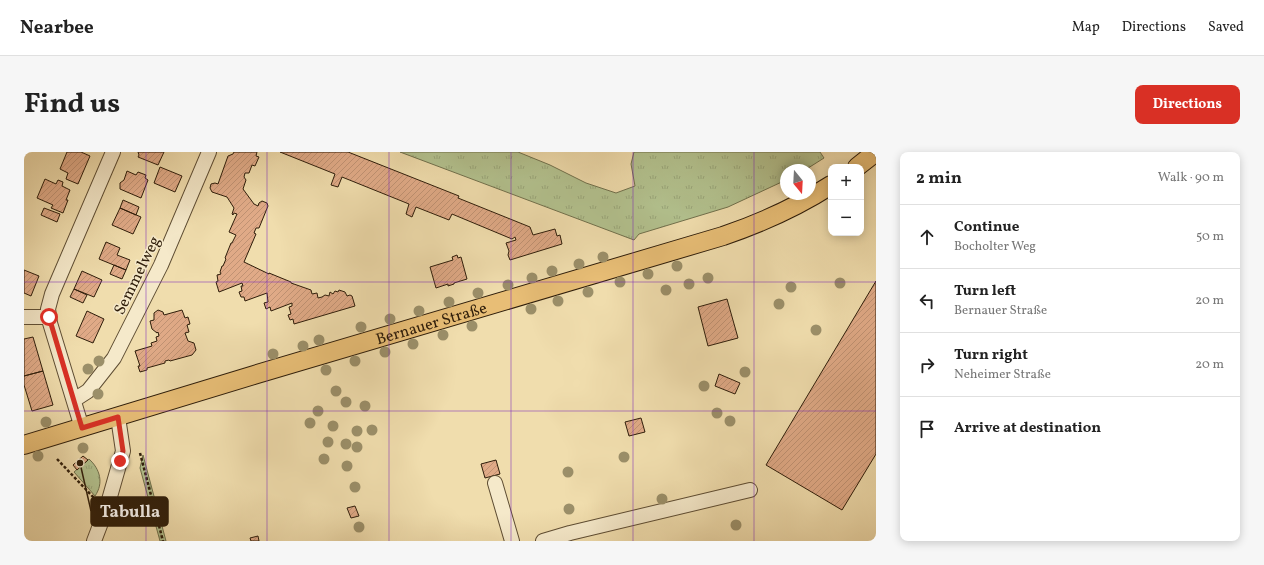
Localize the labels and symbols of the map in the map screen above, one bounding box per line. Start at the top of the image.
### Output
north arrow [780,164,816,200]
street label: Semmelweg [109,233,166,319]
street label: Bernauer Straße [373,298,490,351]
route start [40,308,58,326]
route end [111,452,129,470]
callout: Tabulla [91,497,168,526]
text: Tabulla [100,501,160,524]

